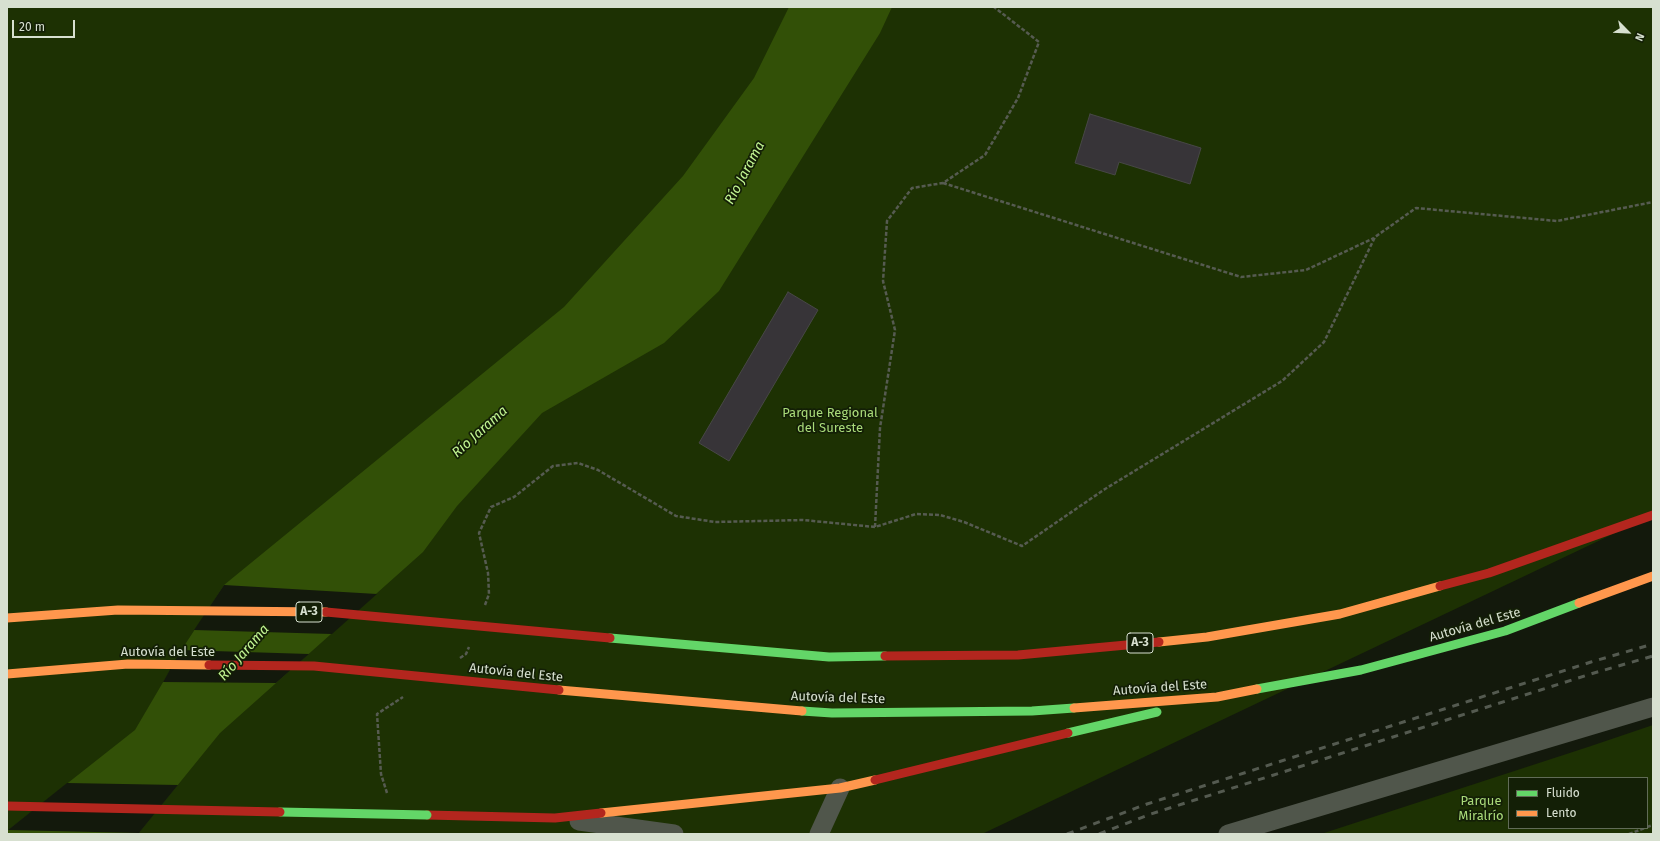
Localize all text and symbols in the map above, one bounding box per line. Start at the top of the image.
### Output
scale bar [14,12,77,38]
north arrow [1608,12,1648,52]
text: 20 m [19,20,45,34]
text: N [1632,31,1647,43]
water label: Río Jarama [721,139,769,207]
water label: Río Jarama [449,403,511,461]
park label: Parque Regional del Sureste [782,405,878,436]
road number: A-3 [296,602,322,622]
street label: Autovía del Este [1428,605,1522,645]
water label: Río Jarama [215,621,273,685]
road number: A-3 [1127,633,1153,653]
street label: Autovía del Este [121,644,215,660]
street label: Autovía del Este [468,660,564,686]
street label: Autovía del Este [1112,677,1208,699]
street label: Autovía del Este [791,689,885,707]
legend [1508,777,1648,829]
text: Fluido [1546,786,1580,800]
park label: Parque Miralrío [1458,793,1504,824]
text: Lento [1546,806,1576,820]

